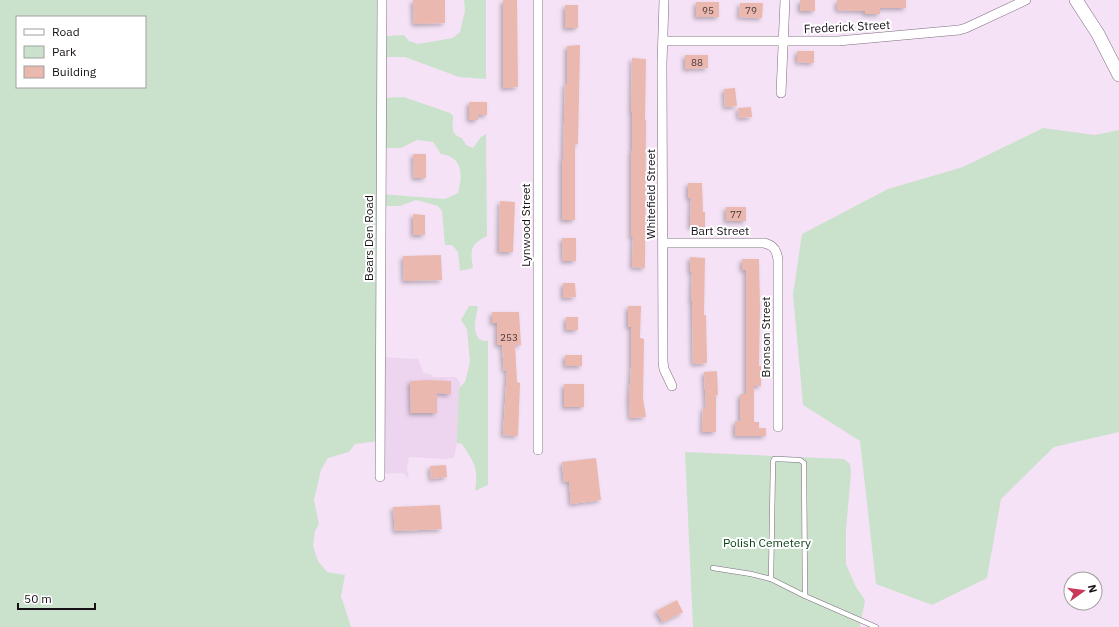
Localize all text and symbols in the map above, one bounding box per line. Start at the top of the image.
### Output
house number: 95 [702,4,714,17]
house number: 79 [745,4,757,17]
legend [16,16,146,88]
street label: Frederick Street [803,17,891,36]
text: Road [52,24,80,39]
text: Park [52,44,77,59]
house number: 88 [691,56,703,69]
text: Building [52,64,97,79]
street label: Whitefield Street [643,149,658,239]
street label: Lynwood Street [518,183,533,267]
street label: Bears Den Road [361,195,376,281]
house number: 77 [730,208,742,221]
street label: Bart Street [691,223,749,238]
street label: Bronson Street [758,297,773,377]
house number: 253 [500,331,518,344]
park label: Polish Cemetery [723,535,811,550]
north arrow [1063,571,1103,611]
text: N [1085,583,1100,594]
scale bar [18,585,95,611]
text: 50 m [24,591,52,606]

